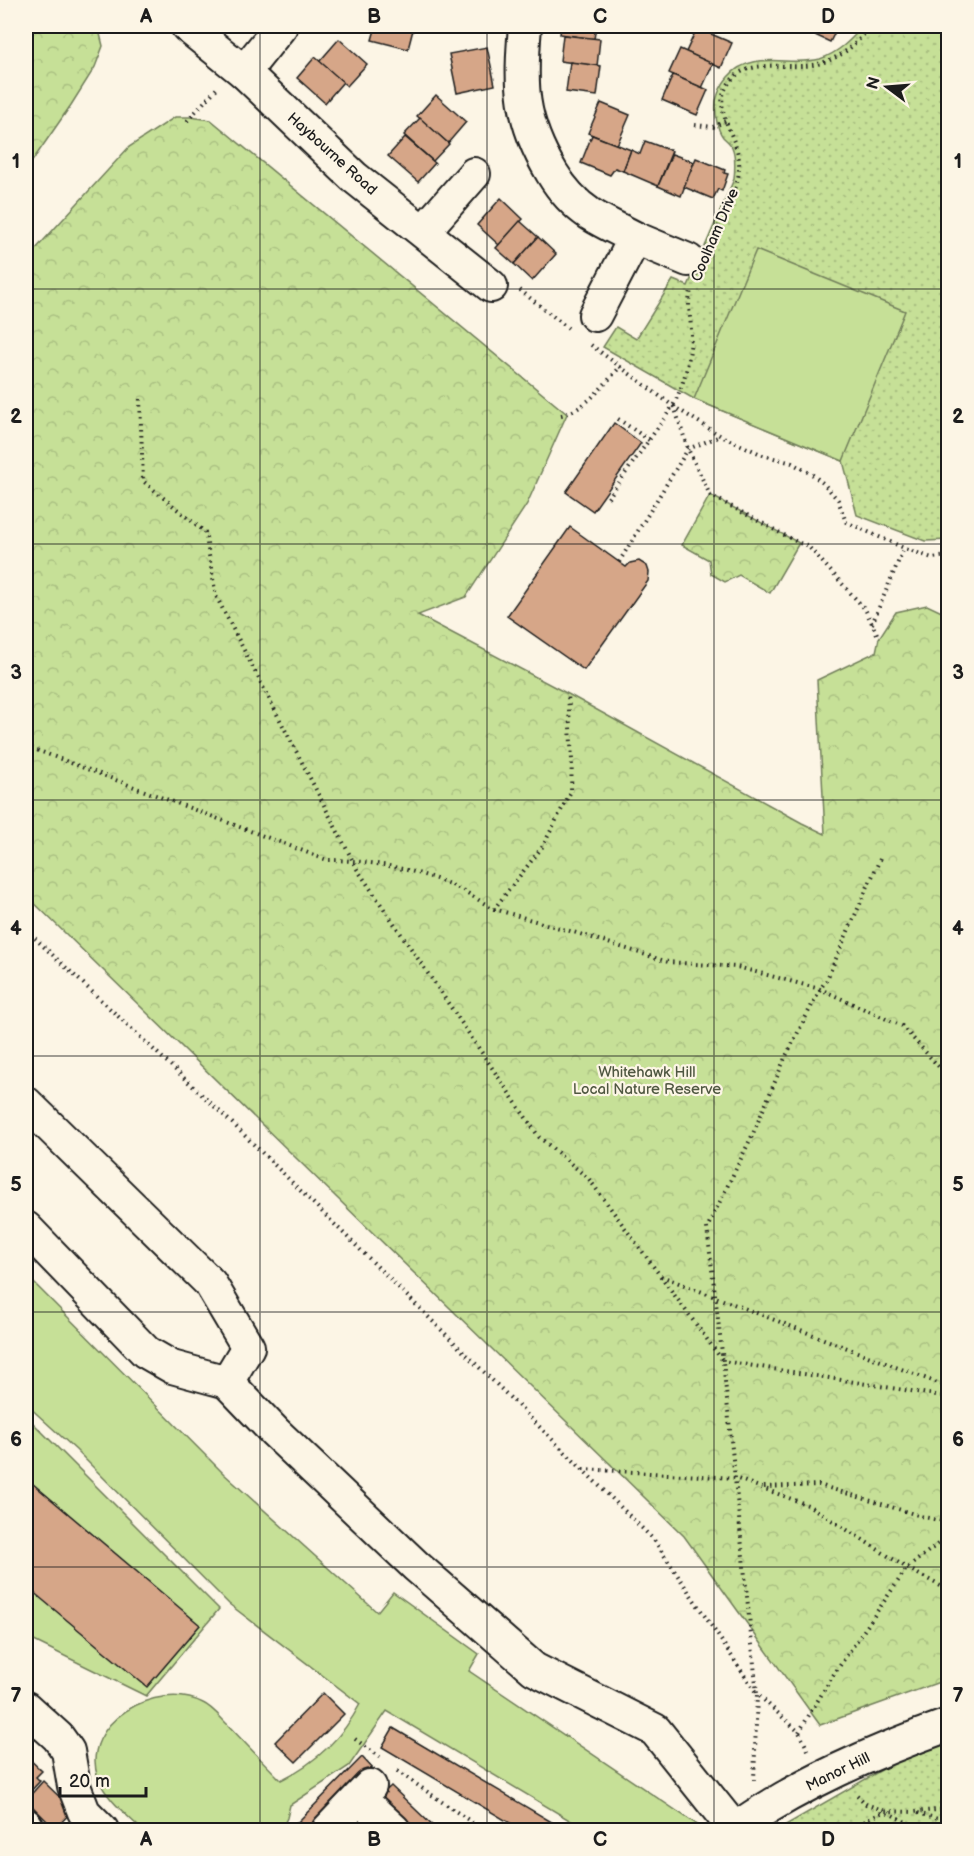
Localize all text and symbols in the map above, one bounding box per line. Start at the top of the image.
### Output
text: A [139,5,153,29]
text: B [367,5,381,29]
text: C [593,5,607,29]
text: D [821,5,835,29]
north arrow [857,57,917,117]
text: N [863,75,885,92]
street label: Haybourne Road [283,109,381,199]
text: 1 [12,150,20,174]
text: 1 [954,150,962,174]
street label: Coolham Drive [687,185,743,285]
text: 2 [10,405,22,429]
text: 2 [952,405,964,429]
text: 3 [10,661,22,685]
text: 3 [952,661,964,685]
text: 4 [10,917,22,941]
text: 4 [952,917,964,941]
park label: Whitehawk Hill Local Nature Reserve [573,1063,721,1099]
text: 5 [10,1173,22,1197]
text: 5 [952,1173,964,1197]
text: 6 [10,1428,22,1452]
text: 6 [952,1428,964,1452]
text: 7 [10,1684,22,1708]
text: 7 [952,1684,964,1708]
street label: Manor Hill [803,1748,873,1796]
scale bar [60,1760,146,1798]
text: 20 m [69,1771,110,1792]
text: A [139,1828,153,1852]
text: B [367,1828,381,1852]
text: C [593,1828,607,1852]
text: D [821,1828,835,1852]

